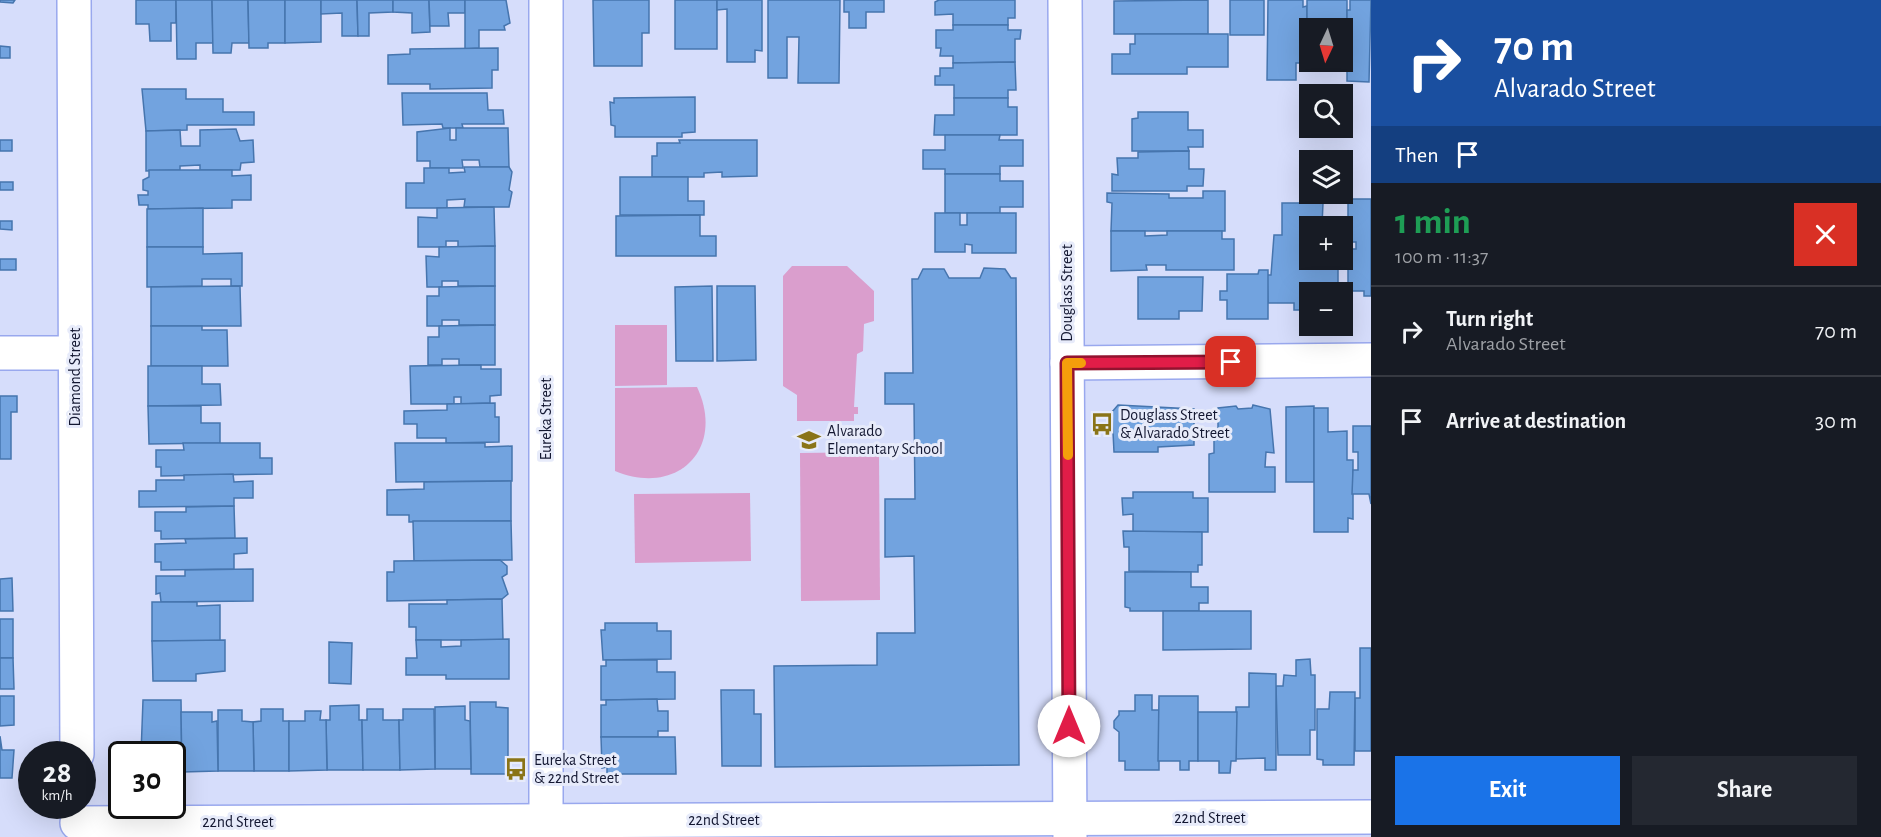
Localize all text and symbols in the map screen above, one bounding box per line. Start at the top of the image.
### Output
north arrow [1299,18,1353,72]
map controls [1299,18,1353,336]
icon: right [1395,24,1473,102]
text: 70 m [1494,26,1574,68]
text: Alvarado Street [1494,75,1656,102]
button: search [1299,84,1353,138]
icon: arrive [1451,138,1484,171]
text: Then [1395,144,1439,166]
button: layers [1299,150,1353,204]
button: close [1794,203,1857,266]
text: 1 min [1395,204,1471,240]
button: + [1299,216,1353,270]
street label: Douglass Street [1059,244,1075,342]
text: 100 m · 11:37 [1395,247,1488,267]
button: − [1299,282,1353,336]
text: Turn right [1446,308,1533,330]
icon: right [1395,315,1428,348]
text: 70 m [1815,320,1857,342]
street label: Diamond Street [67,328,83,426]
text: Alvarado Street [1446,334,1566,354]
pin [1205,336,1256,387]
icon: arrive [1214,345,1247,378]
street label: Eureka Street [538,378,554,460]
icon: arrive [1395,405,1428,438]
place label: Douglass Street & Alvarado Street [1120,407,1230,441]
text: Arrive at destination [1446,410,1626,432]
text: 30 m [1815,410,1857,432]
bus stop icon: Douglass Street & Alvarado Street [1089,411,1115,437]
place label: Alvarado Elementary School [827,423,943,458]
school or university icon: Alvarado Elementary School [796,427,822,453]
position arrow [1037,694,1101,758]
speed limit sign: 30 [108,741,186,819]
place label: Eureka Street & 22nd Street [534,752,619,786]
bus stop icon: Eureka Street & 22nd Street [503,756,529,782]
button: Exit [1395,756,1620,825]
button: Share [1632,756,1857,825]
text: 28 [43,758,71,788]
text: km/h [42,788,72,803]
street label: 22nd Street [1174,810,1246,826]
street label: 22nd Street [688,812,760,828]
street label: 22nd Street [202,814,274,830]

